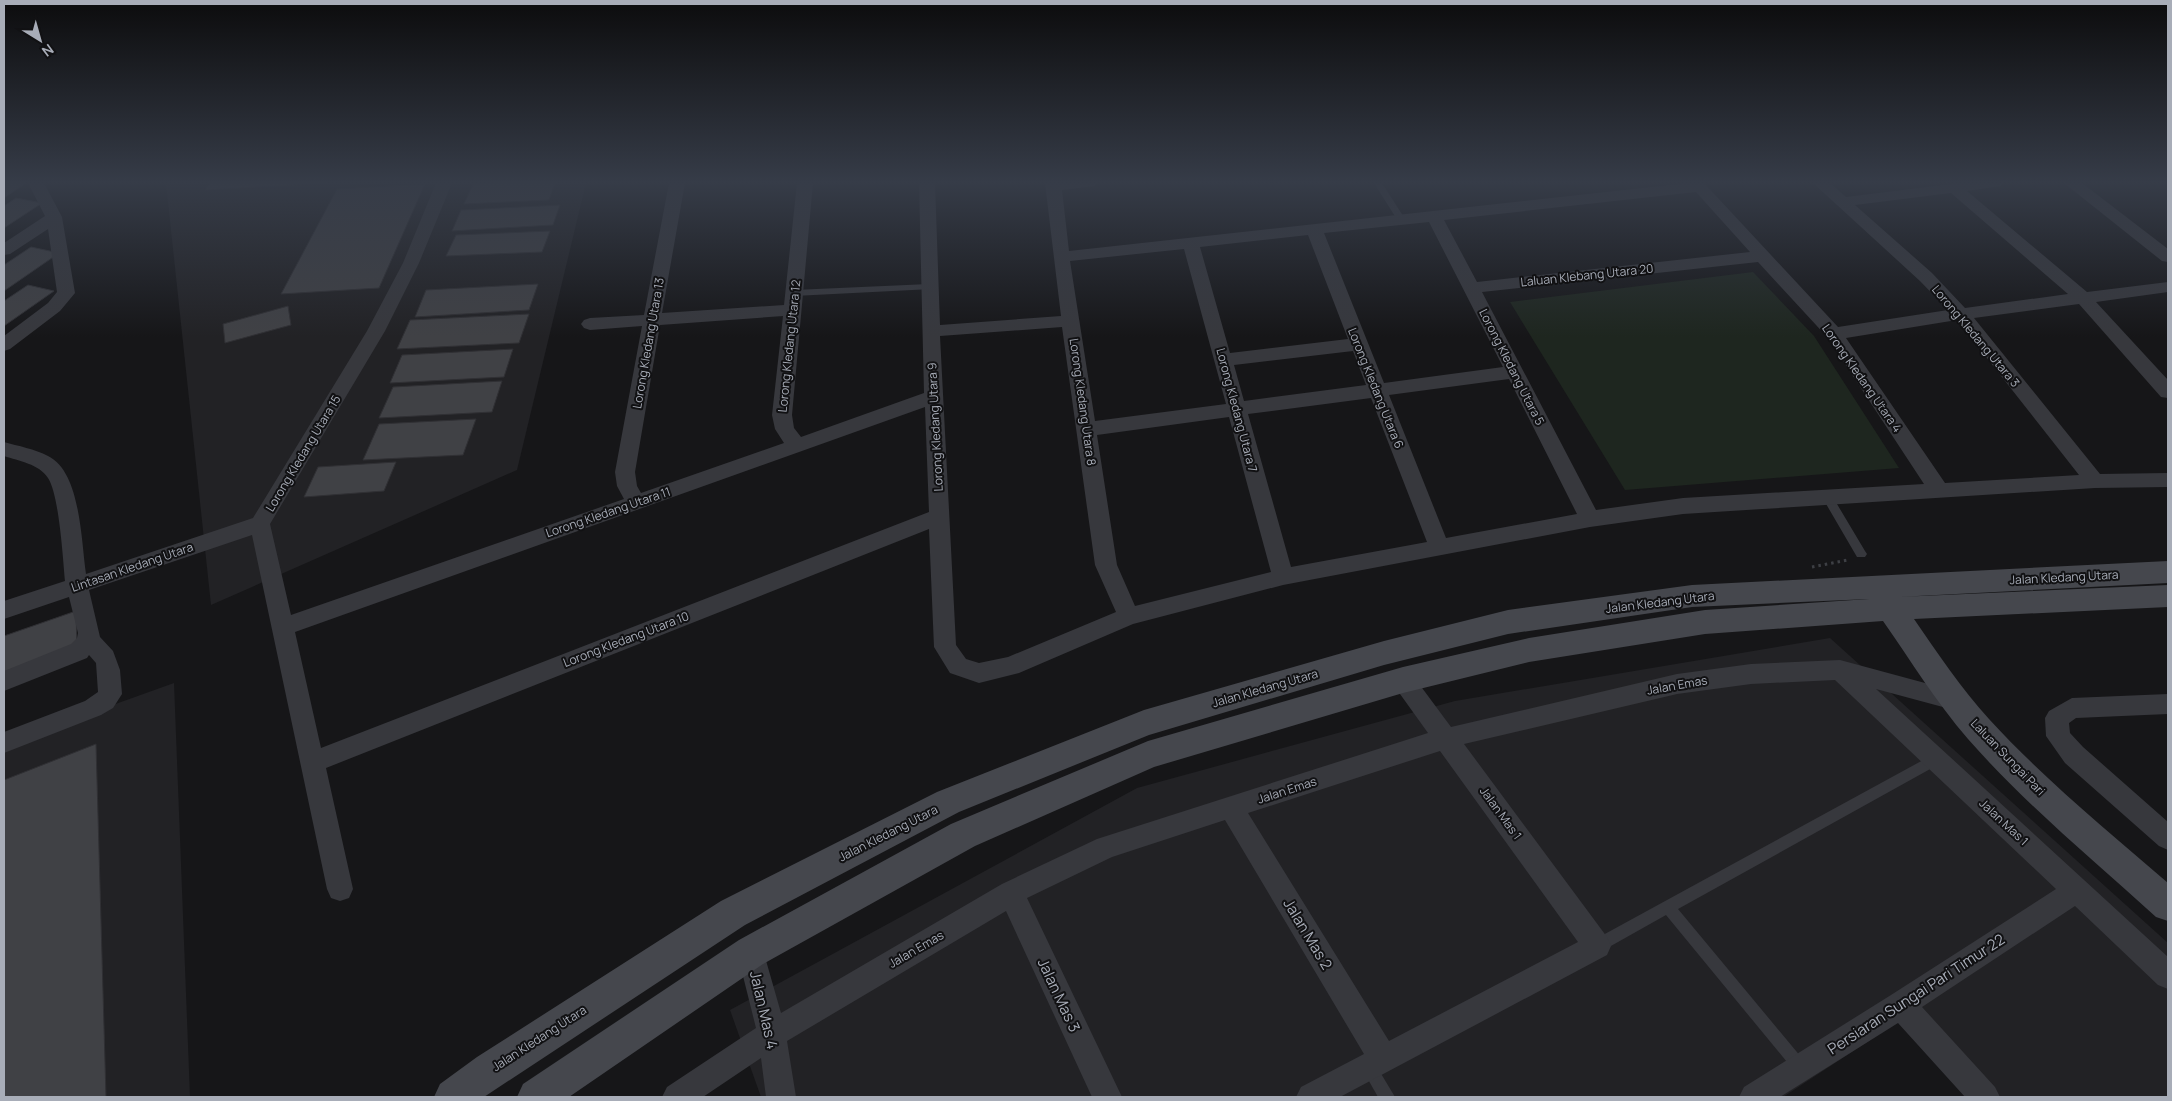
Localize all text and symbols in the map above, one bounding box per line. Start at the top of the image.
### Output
north arrow [15,15,65,65]
text: N [38,40,58,61]
street label: Laluan Klebang Utara 20 [1520,260,1654,290]
street label: Lorong Kledang Utara 13 [628,276,668,410]
street label: Lorong Kledang Utara 12 [774,279,804,413]
street label: Lorong Kledang Utara 3 [1928,281,2024,391]
street label: Lorong Kledang Utara 5 [1475,306,1549,428]
street label: Lorong Kledang Utara 4 [1818,320,1906,436]
street label: Lorong Kledang Utara 6 [1344,325,1408,451]
street label: Lorong Kledang Utara 8 [1066,337,1100,467]
street label: Lorong Kledang Utara 7 [1212,346,1262,474]
street label: Lorong Kledang Utara 9 [923,362,947,492]
street label: Lorong Kledang Utara 15 [261,391,345,514]
street label: Lorong Kledang Utara 11 [543,483,673,541]
street label: Lintasan Kledang Utara [69,538,195,596]
street label: Jalan Kledang Utara [2009,566,2119,588]
street label: Jalan Kledang Utara [1605,587,1715,617]
street label: Lorong Kledang Utara 10 [561,607,691,671]
street label: Jalan Kledang Utara [1210,665,1320,711]
street label: Jalan Emas [1645,671,1709,699]
street label: Laluan Sungai Pari [1967,715,2049,799]
street label: Jalan Emas [1255,772,1319,808]
street label: Jalan Mas 1 [1476,783,1526,843]
street label: Jalan Mas 1 [1976,795,2032,849]
street label: Jalan Kledang Utara [835,801,941,865]
street label: Jalan Mas 2 [1279,895,1337,973]
street label: Jalan Emas [885,926,947,972]
street label: Persiaran Sungai Pari Timur 22 [1823,929,2009,1059]
street label: Jalan Mas 3 [1033,955,1085,1035]
street label: Jalan Mas 4 [745,969,783,1051]
street label: Jalan Kledang Utara [489,1001,589,1075]

